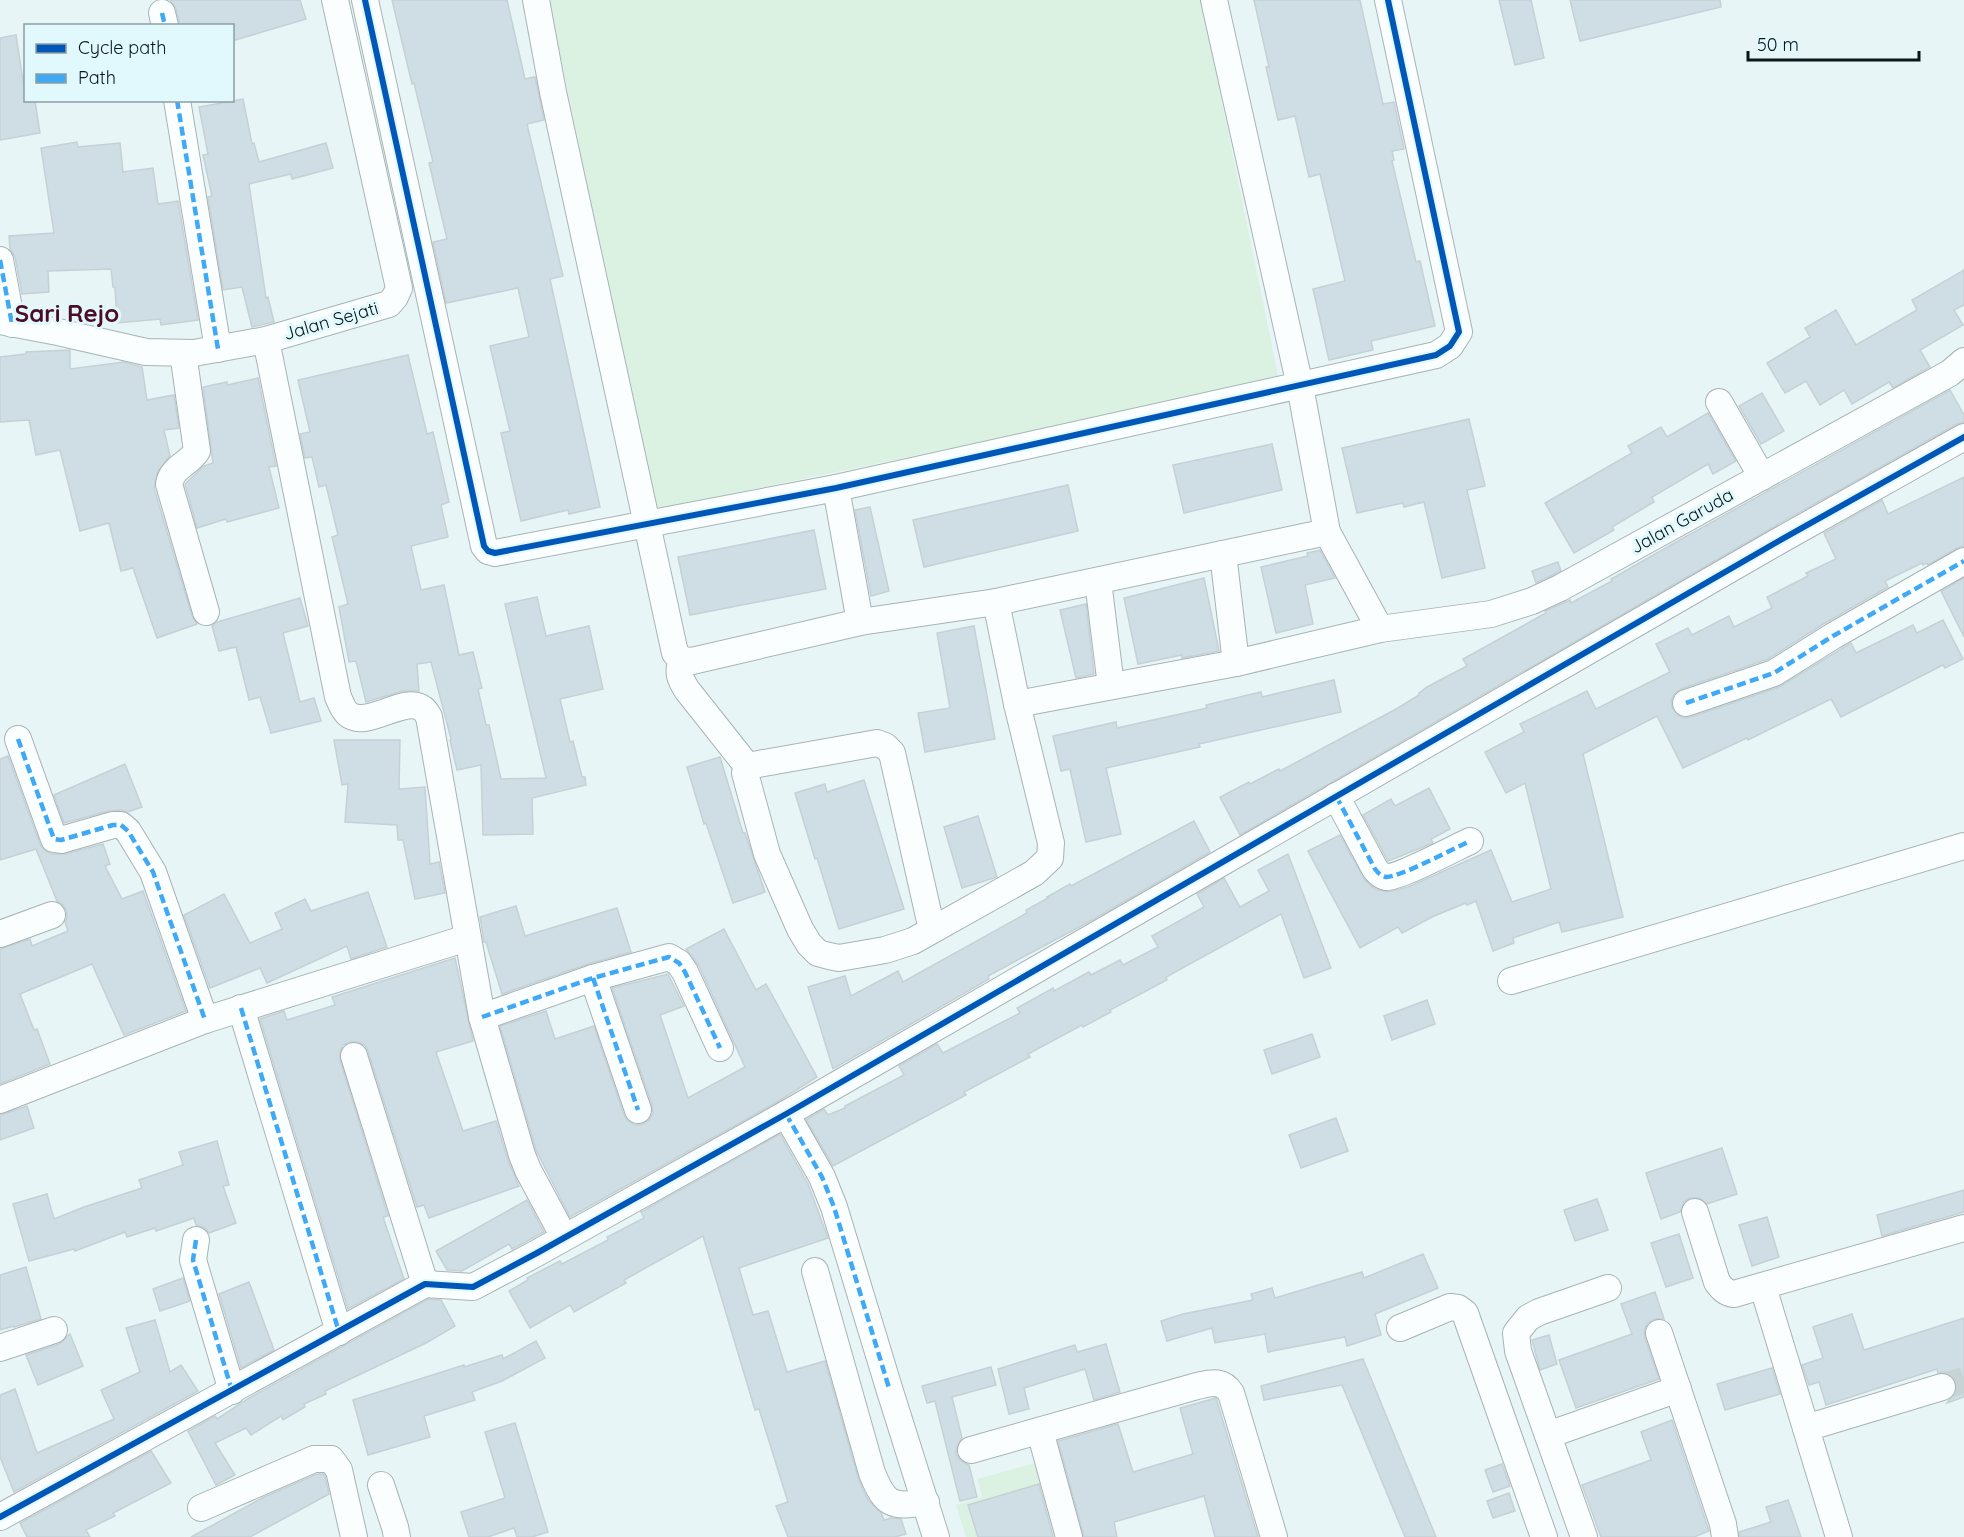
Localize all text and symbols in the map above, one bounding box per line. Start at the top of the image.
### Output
legend [24,24,234,102]
scale bar [1748,24,1919,62]
text: 50 m [1757,33,1799,56]
text: Cycle path [78,36,166,59]
text: Path [78,66,116,89]
street label: Jalan Sejati [281,296,381,345]
district label: Sari Rejo [15,298,119,328]
street label: Jalan Garuda [1626,483,1737,558]

